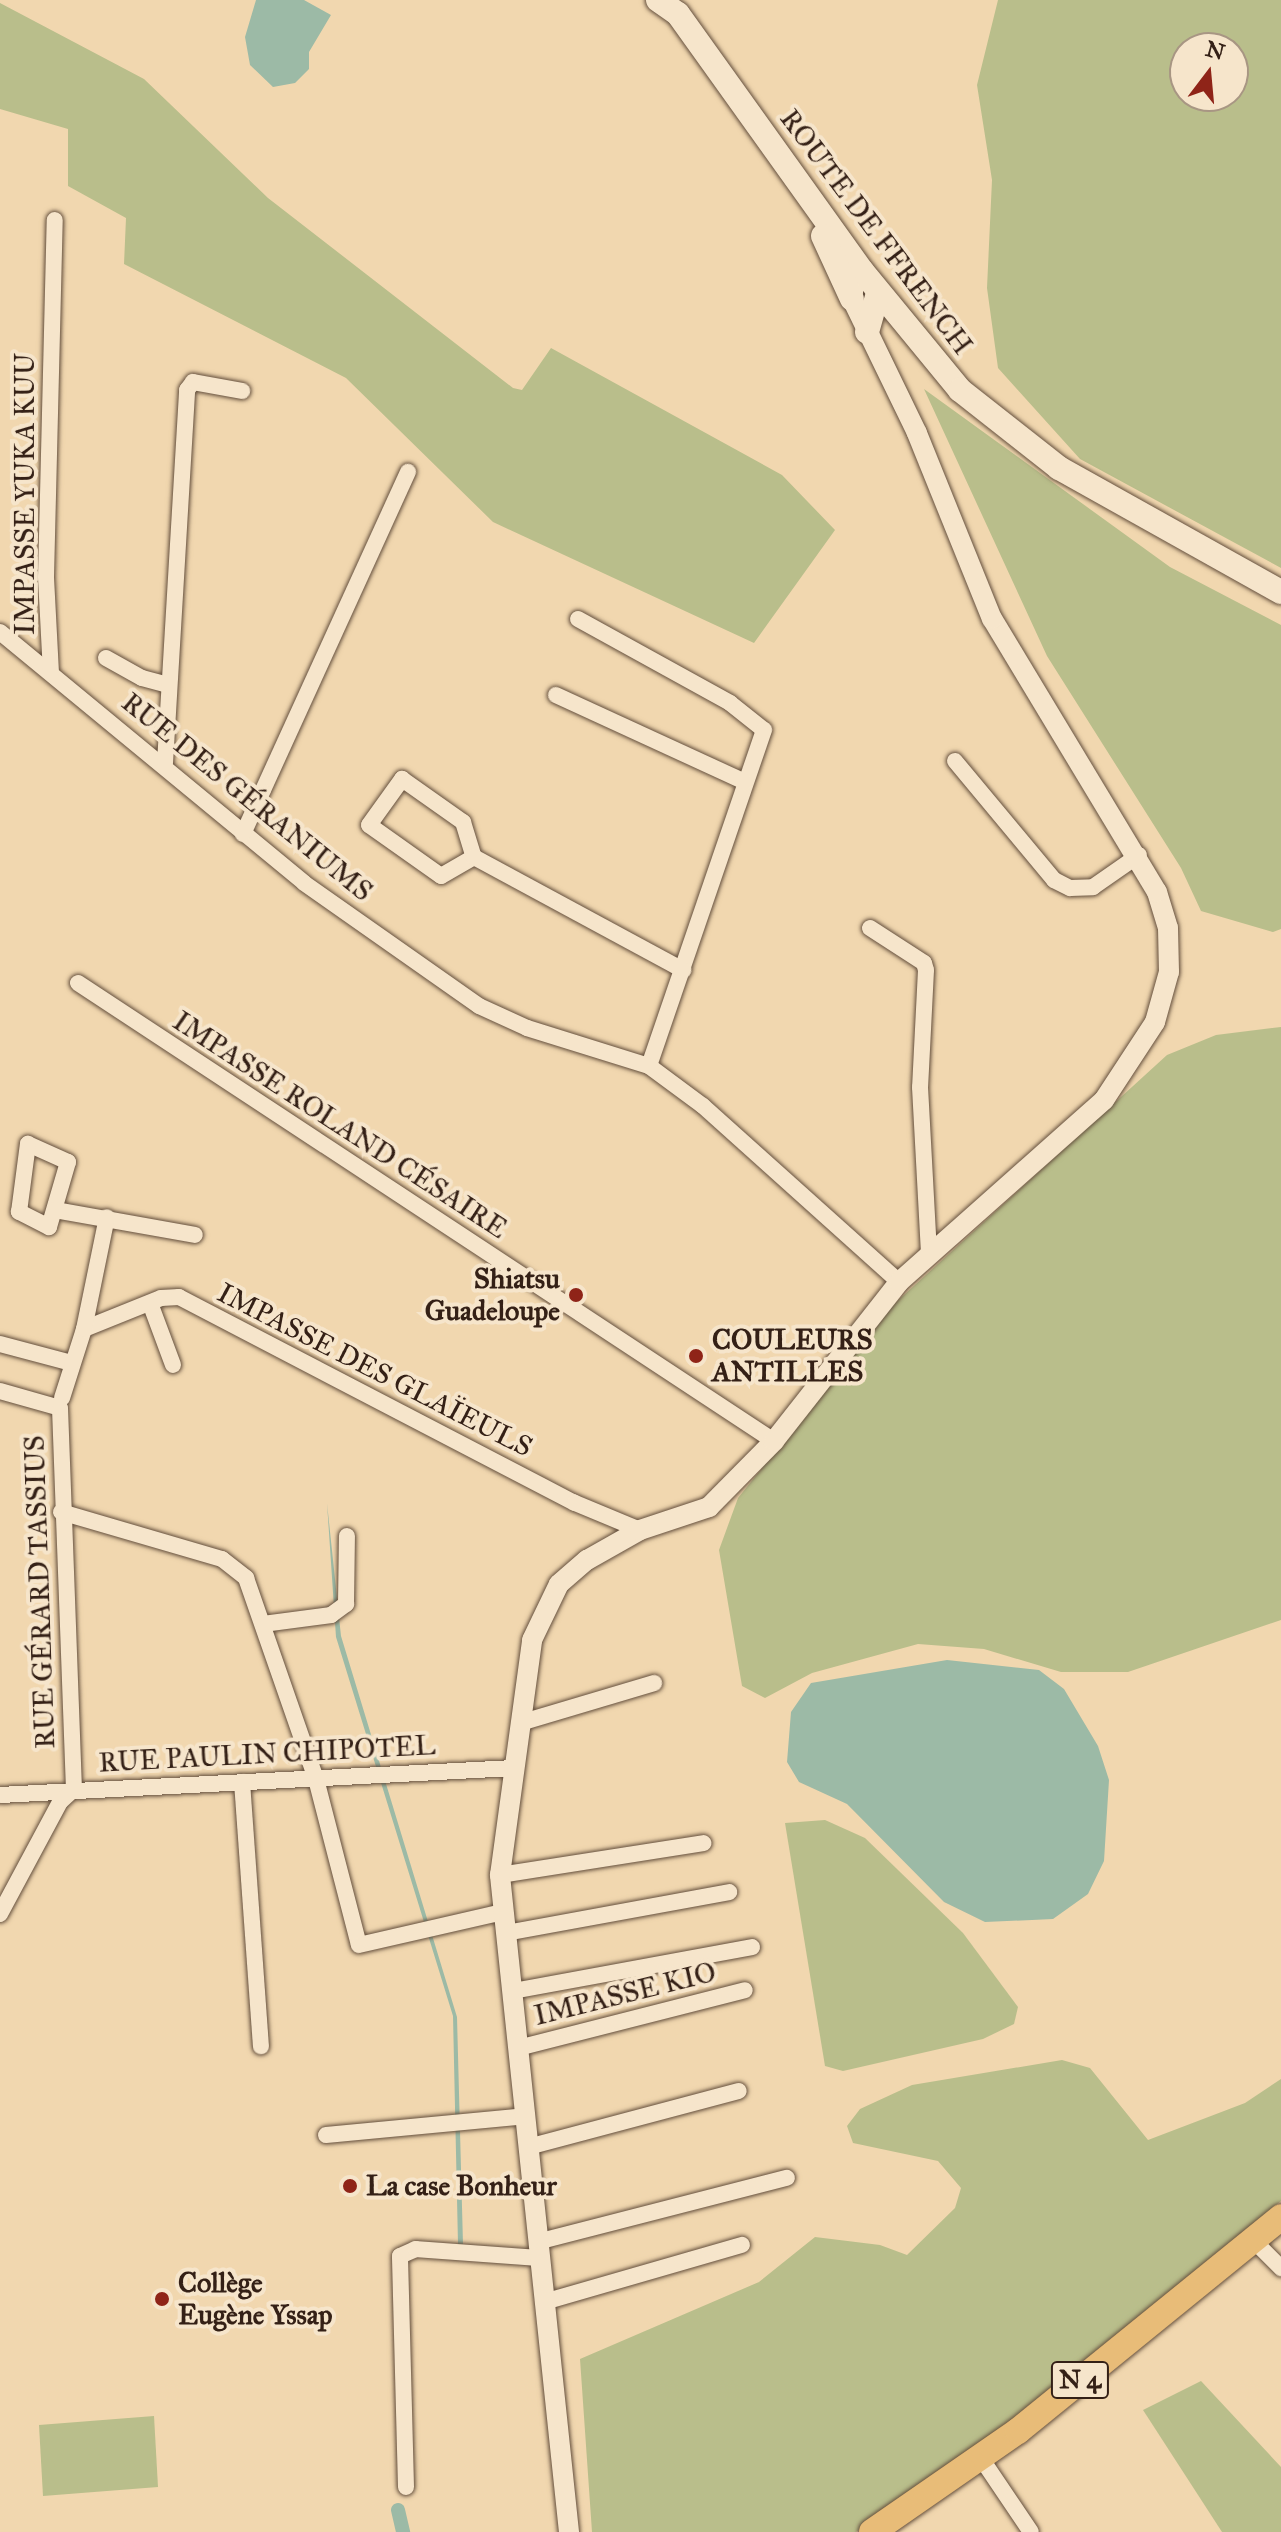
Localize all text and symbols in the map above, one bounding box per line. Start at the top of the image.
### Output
north arrow [1169,32,1249,112]
text: N [1202,35,1228,66]
street label: ROUTE DE FFRENCH [773,103,979,361]
street label: IMPASSE YUKA KUU [8,353,42,635]
street label: RUE DES GÉRANIUMS [115,686,379,908]
street label: IMPASSE ROLAND CÉSAIRE [167,1004,513,1246]
place label: Shiatsu Guadeloupe [425,1262,560,1328]
street label: IMPASSE DES GLAÏEULS [212,1276,538,1464]
marker: Shiatsu Guadeloupe [567,1286,585,1304]
place label: COULEURS ANTILLES [712,1323,873,1389]
marker: COULEURS ANTILLES [687,1347,705,1365]
street label: RUE GÉRARD TASSIUS [18,1435,62,1749]
street label: RUE PAULIN CHIPOTEL [98,1728,436,1780]
street label: IMPASSE KIO [531,1955,719,2033]
place label: La case Bonheur [366,2169,557,2203]
marker: La case Bonheur [341,2177,359,2195]
place label: Collège Eugène Yssap [178,2266,333,2332]
marker: Collège Eugène Yssap [153,2290,171,2308]
road number: N 4 [1050,2358,1110,2402]

